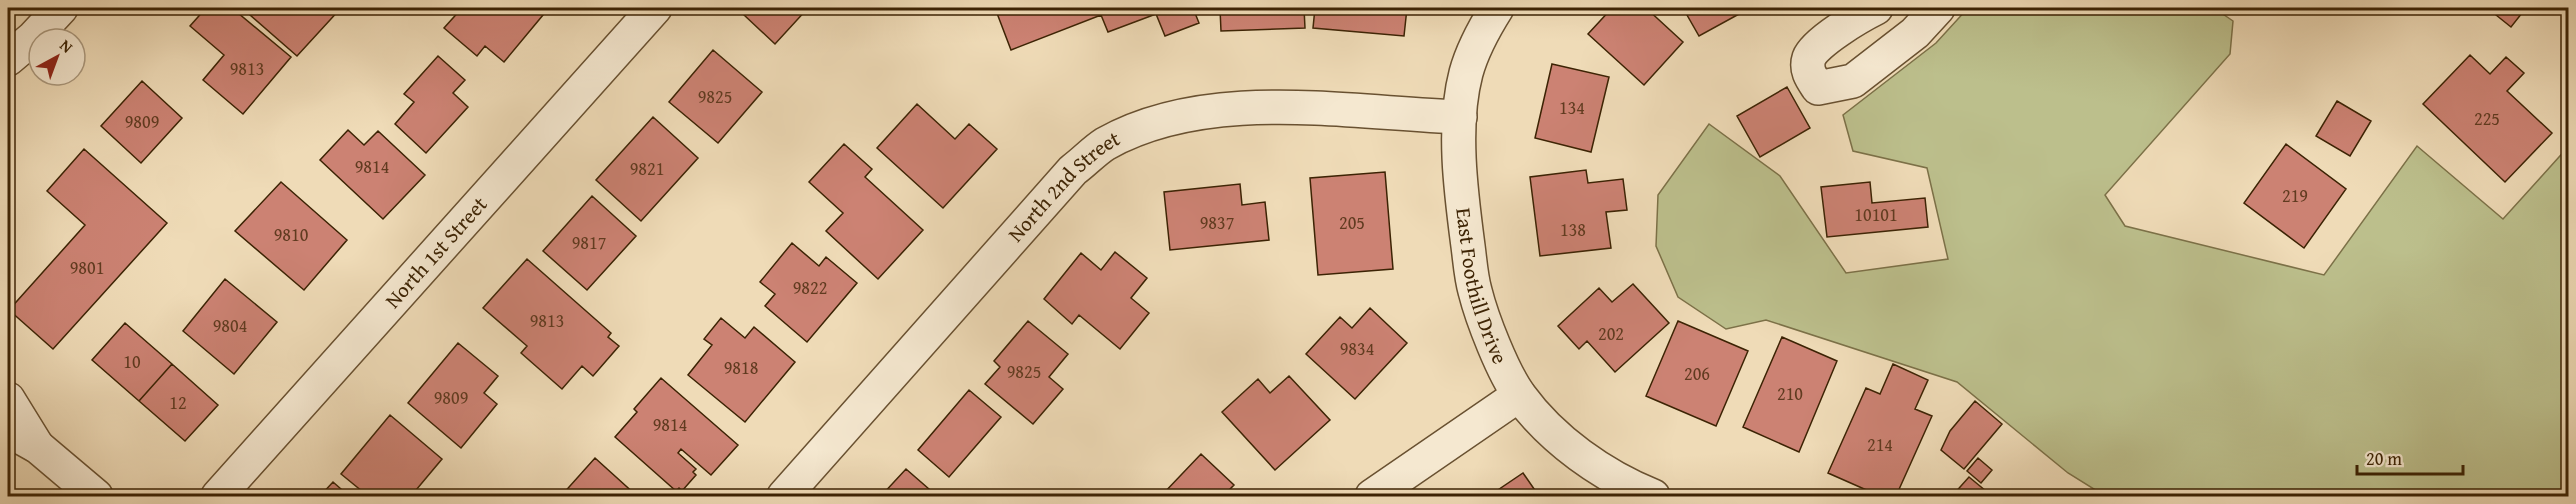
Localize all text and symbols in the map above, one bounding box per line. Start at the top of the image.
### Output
north arrow [27,27,87,87]
text: N [55,33,79,58]
house number: 9813 [230,55,264,82]
house number: 9825 [698,83,732,110]
house number: 134 [1559,94,1585,121]
house number: 225 [2474,105,2500,132]
house number: 9809 [125,108,159,135]
street label: North 2nd Street [1000,122,1126,248]
house number: 9814 [355,153,389,180]
house number: 9821 [630,155,664,182]
house number: 219 [2282,182,2308,209]
street label: North 1st Street [377,189,495,315]
house number: 10101 [1854,201,1898,228]
street label: East Foothill Drive [1448,206,1516,369]
house number: 9837 [1200,209,1234,236]
house number: 205 [1339,209,1365,236]
house number: 138 [1560,216,1586,243]
house number: 9810 [274,221,309,248]
house number: 9817 [572,229,606,256]
house number: 9801 [70,254,104,281]
house number: 9822 [793,274,827,301]
house number: 9813 [530,307,564,334]
house number: 9804 [213,312,247,339]
house number: 202 [1598,320,1624,347]
house number: 9834 [1340,335,1374,362]
house number: 10 [123,348,141,375]
house number: 9818 [724,354,758,381]
house number: 9825 [1007,358,1041,385]
house number: 206 [1684,360,1710,387]
house number: 210 [1777,380,1803,407]
house number: 9809 [434,384,468,411]
house number: 12 [169,389,187,416]
house number: 9814 [653,411,687,438]
house number: 214 [1867,431,1893,458]
scale bar [2357,438,2464,476]
text: 20 m [2366,445,2402,472]

